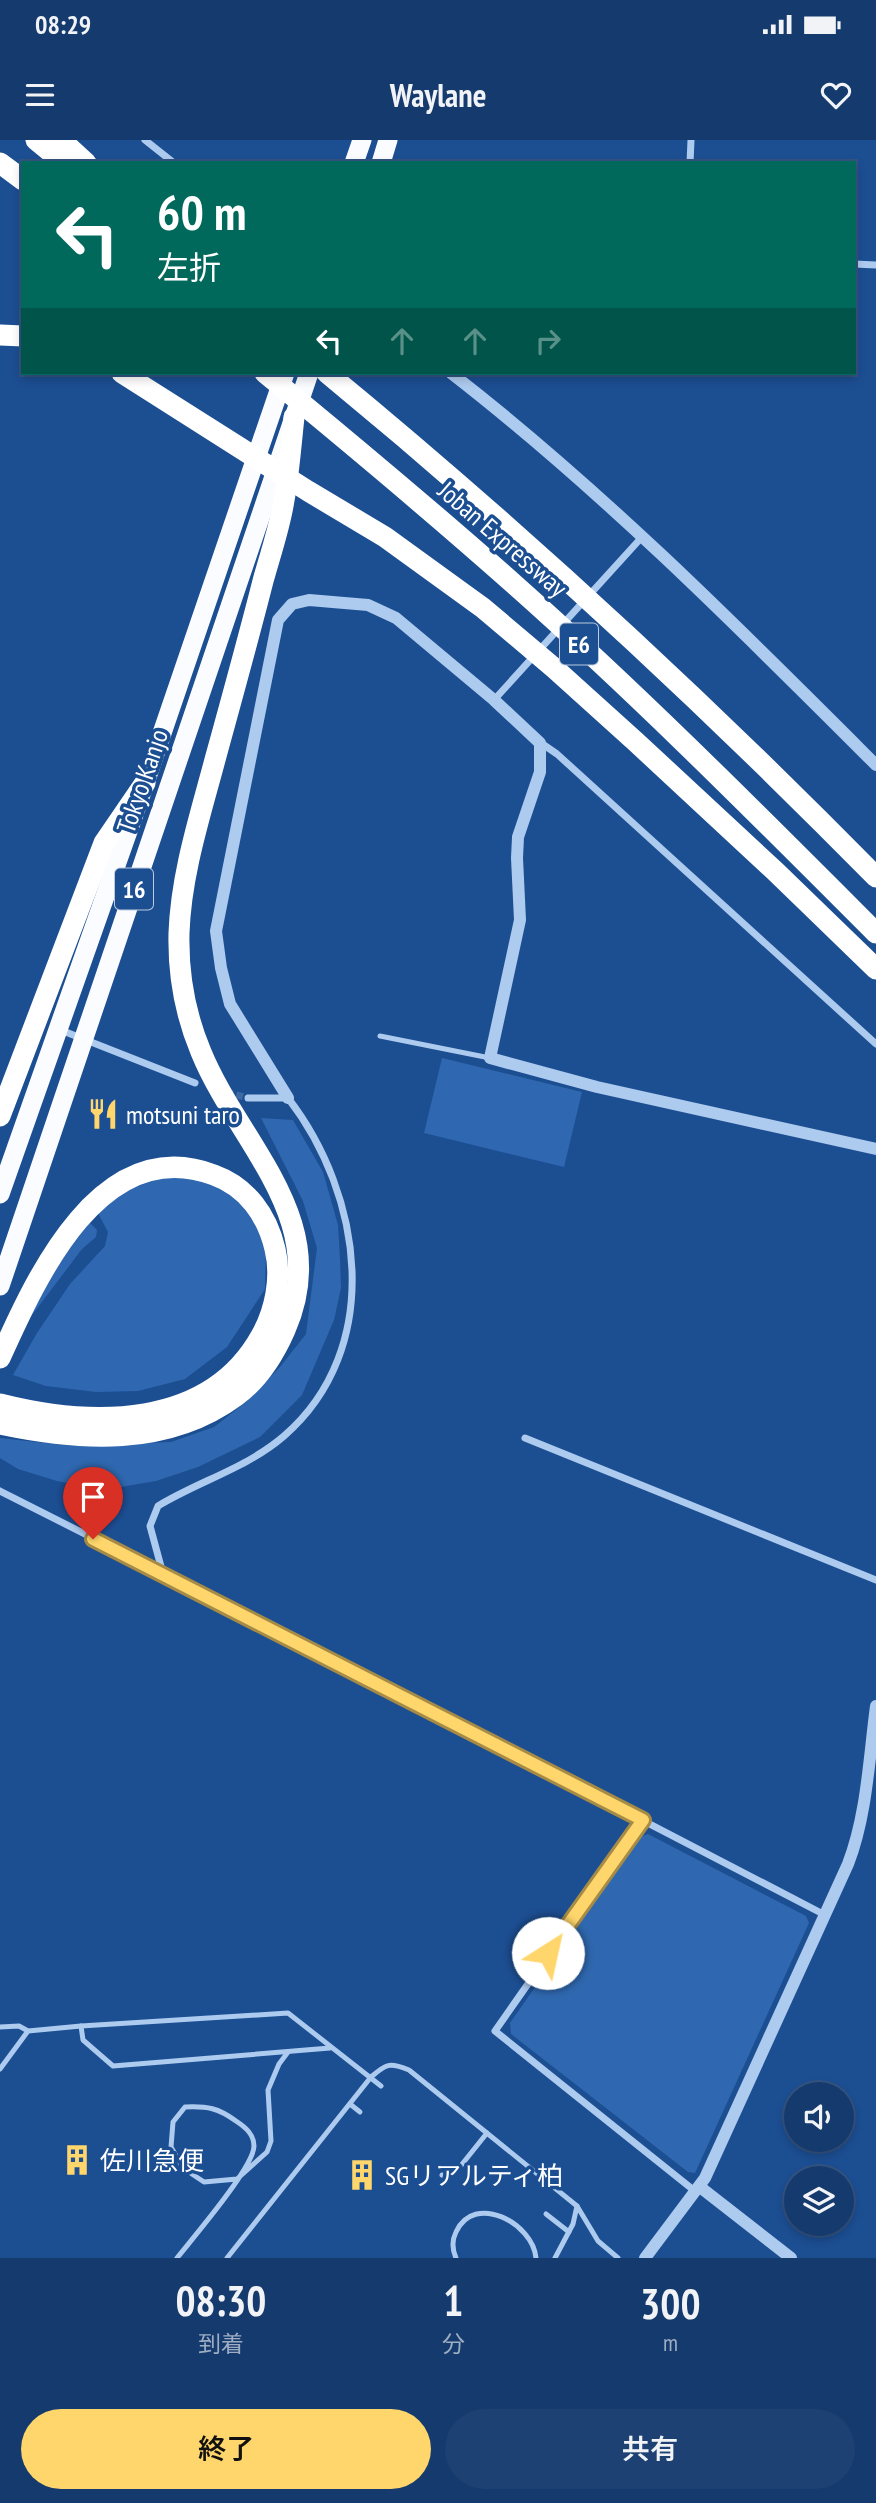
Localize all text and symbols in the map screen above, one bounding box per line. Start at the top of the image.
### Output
text: 08:29 [35,8,91,41]
text: Waylane [390,74,486,116]
icon: menu [21,76,59,114]
icon: heart [817,76,855,114]
text: 60 m [157,180,246,244]
icon: left [42,189,133,280]
text: 左折 [157,246,221,288]
icon: left [310,322,348,360]
icon: ahead [383,322,421,360]
icon: ahead [456,322,494,360]
icon: right [529,322,567,360]
street label: Joban Expressway [431,473,574,604]
road number: E6 [560,624,598,664]
street label: Tokyo Kanjo [109,725,175,837]
road number: 16 [115,868,153,910]
restaurant icon: motsuni taro [86,1097,120,1131]
place label: motsuni taro [126,1098,240,1131]
pin [63,1467,123,1539]
icon: arrive [74,1478,112,1516]
position arrow [511,1916,585,1990]
map controls [784,2082,854,2236]
button: sound [784,2082,854,2152]
building icon: 佐川急便 [60,2143,94,2177]
place label: 佐川急便 [100,2144,204,2177]
building icon: SGリアルティ柏 [345,2158,379,2192]
place label: SGリアルティ柏 [385,2159,563,2192]
button: layers [784,2166,854,2236]
text: 08:30 [175,2273,266,2328]
text: 1 [443,2273,463,2328]
text: 300 [640,2276,701,2331]
text: m [663,2328,678,2357]
text: 到着 [198,2329,244,2358]
text: 分 [442,2329,465,2358]
button: 終了 [21,2409,431,2489]
button: 共有 [445,2409,855,2489]

